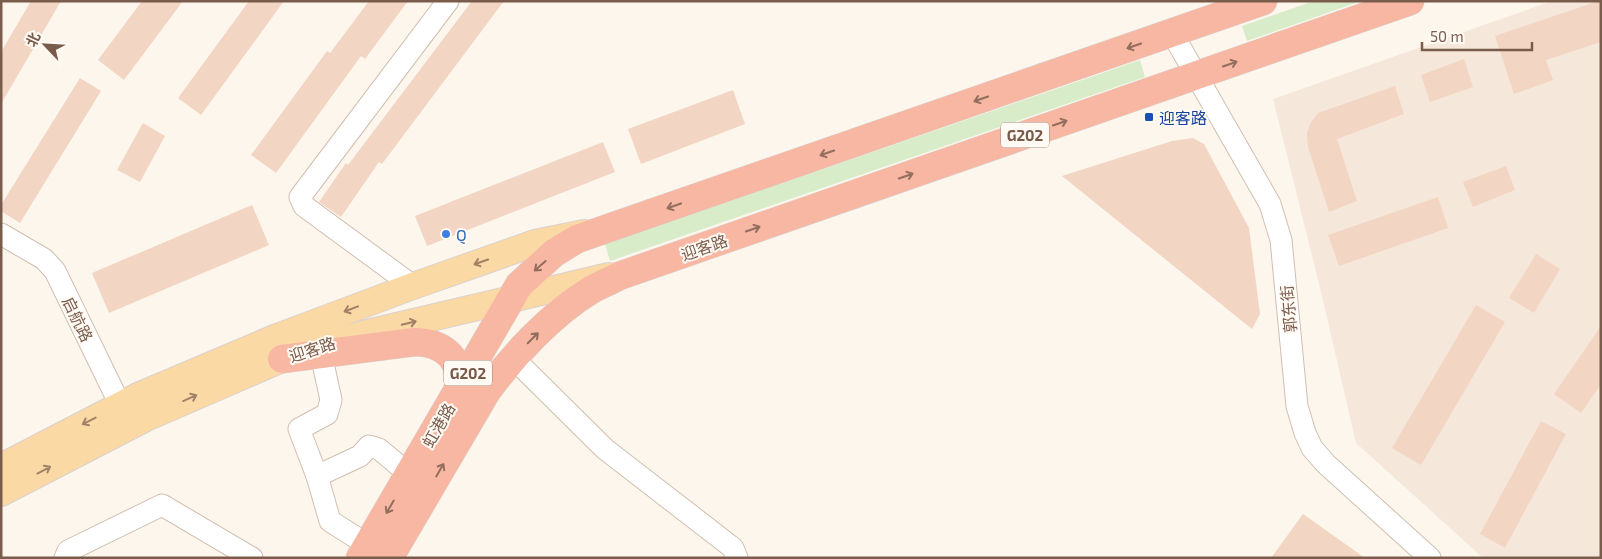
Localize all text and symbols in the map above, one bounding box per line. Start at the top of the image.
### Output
north arrow [20,20,70,70]
scale bar [1422,20,1532,52]
text: 50 m [1430,27,1464,45]
text: 北 [22,29,43,49]
one-way arrow [1127,42,1142,51]
one-way arrow [1222,59,1237,68]
one-way arrow [973,95,989,104]
place label: 迎客路 [1159,108,1207,127]
marker: 迎客路 [1143,111,1155,123]
one-way arrow [1052,118,1067,127]
road number: G202 [1001,122,1049,148]
one-way arrow [820,149,835,158]
one-way arrow [898,171,914,180]
one-way arrow [666,202,682,211]
one-way arrow [744,224,760,234]
place label: Q [456,225,467,245]
marker: Q [440,228,452,240]
street label: 迎客路 [678,230,730,264]
one-way arrow [474,258,490,267]
one-way arrow [533,260,546,271]
street label: 郭东街 [1276,284,1300,334]
street label: 启航路 [59,293,97,345]
one-way arrow [344,305,359,314]
one-way arrow [401,318,417,327]
one-way arrow [527,332,540,344]
street label: 迎客路 [286,333,338,365]
road number: G202 [444,360,492,386]
one-way arrow [182,393,197,403]
street label: 虹港路 [418,399,458,451]
one-way arrow [82,417,97,426]
one-way arrow [436,464,446,478]
one-way arrow [36,465,51,474]
one-way arrow [384,500,394,514]

